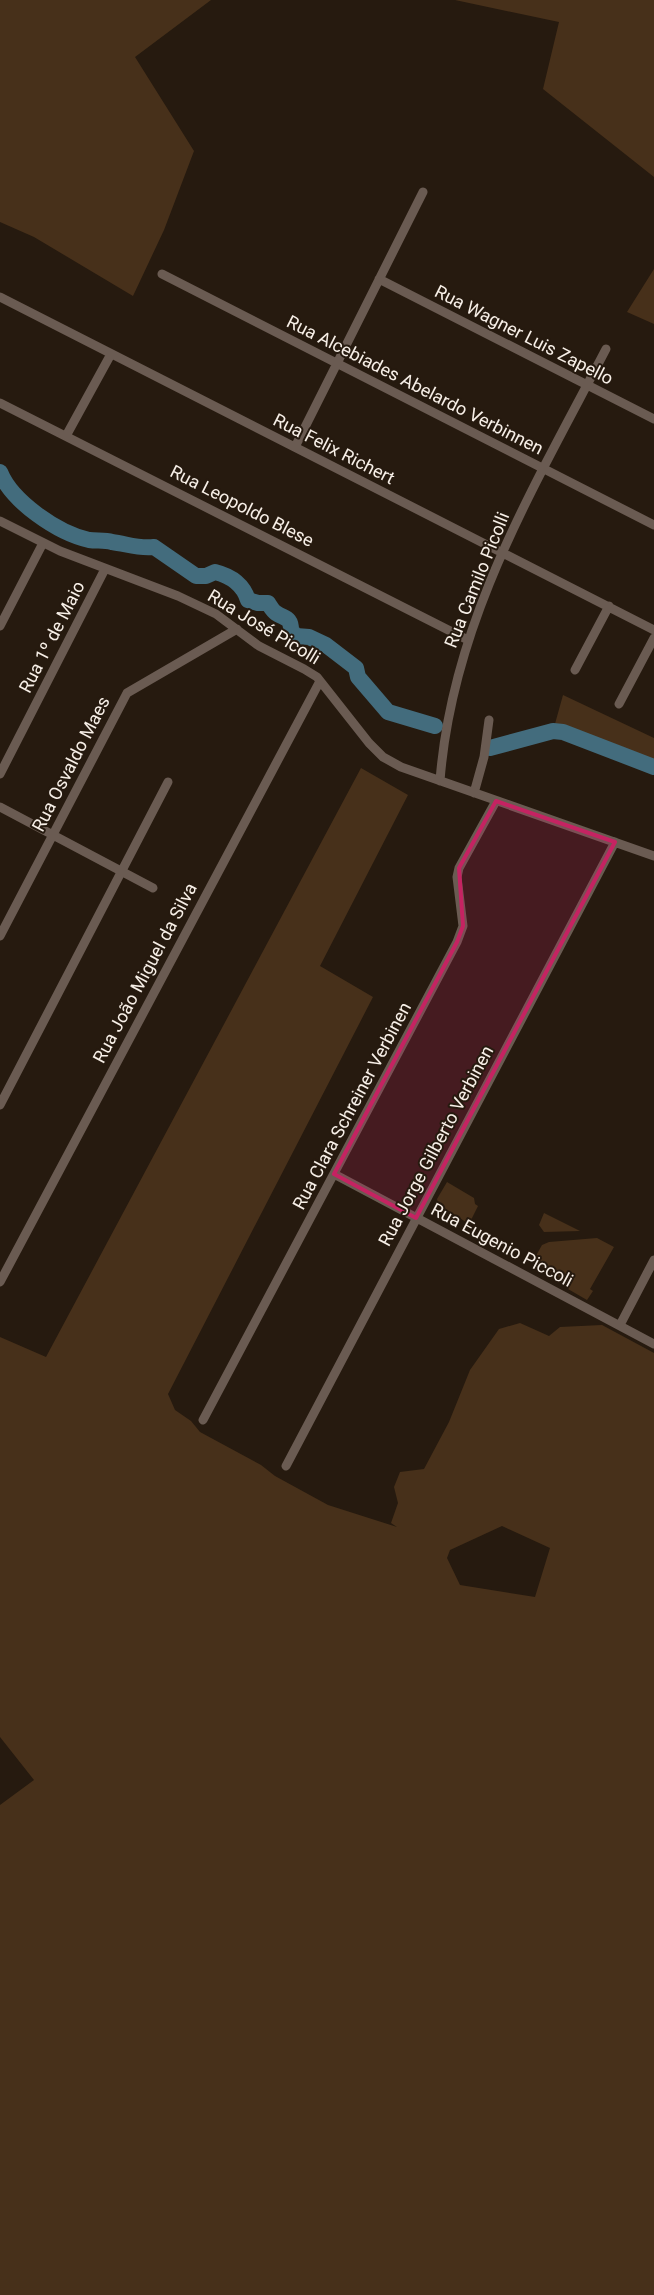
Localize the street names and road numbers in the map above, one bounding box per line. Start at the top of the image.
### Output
street label: Rua Wagner Luis Zapello [431,280,617,389]
street label: Rua Alcebiades Abelardo Verbinnen [283,310,547,459]
street label: Rua Felix Richert [270,409,399,488]
street label: Rua Leopoldo Blese [167,460,318,551]
street label: Rua Camilo Picolli [440,509,513,651]
street label: Rua 1º de Maio [14,577,89,696]
street label: Rua José Picolli [204,585,324,668]
street label: Rua Osvaldo Maes [27,693,114,835]
street label: Rua João Miguel da Silva [88,879,201,1066]
street label: Rua Clara Schreiner Verbinen [288,999,415,1213]
street label: Rua Jorge Gilberto Verbinen [374,1042,497,1249]
street label: Rua Eugenio Piccoli [428,1198,577,1291]

